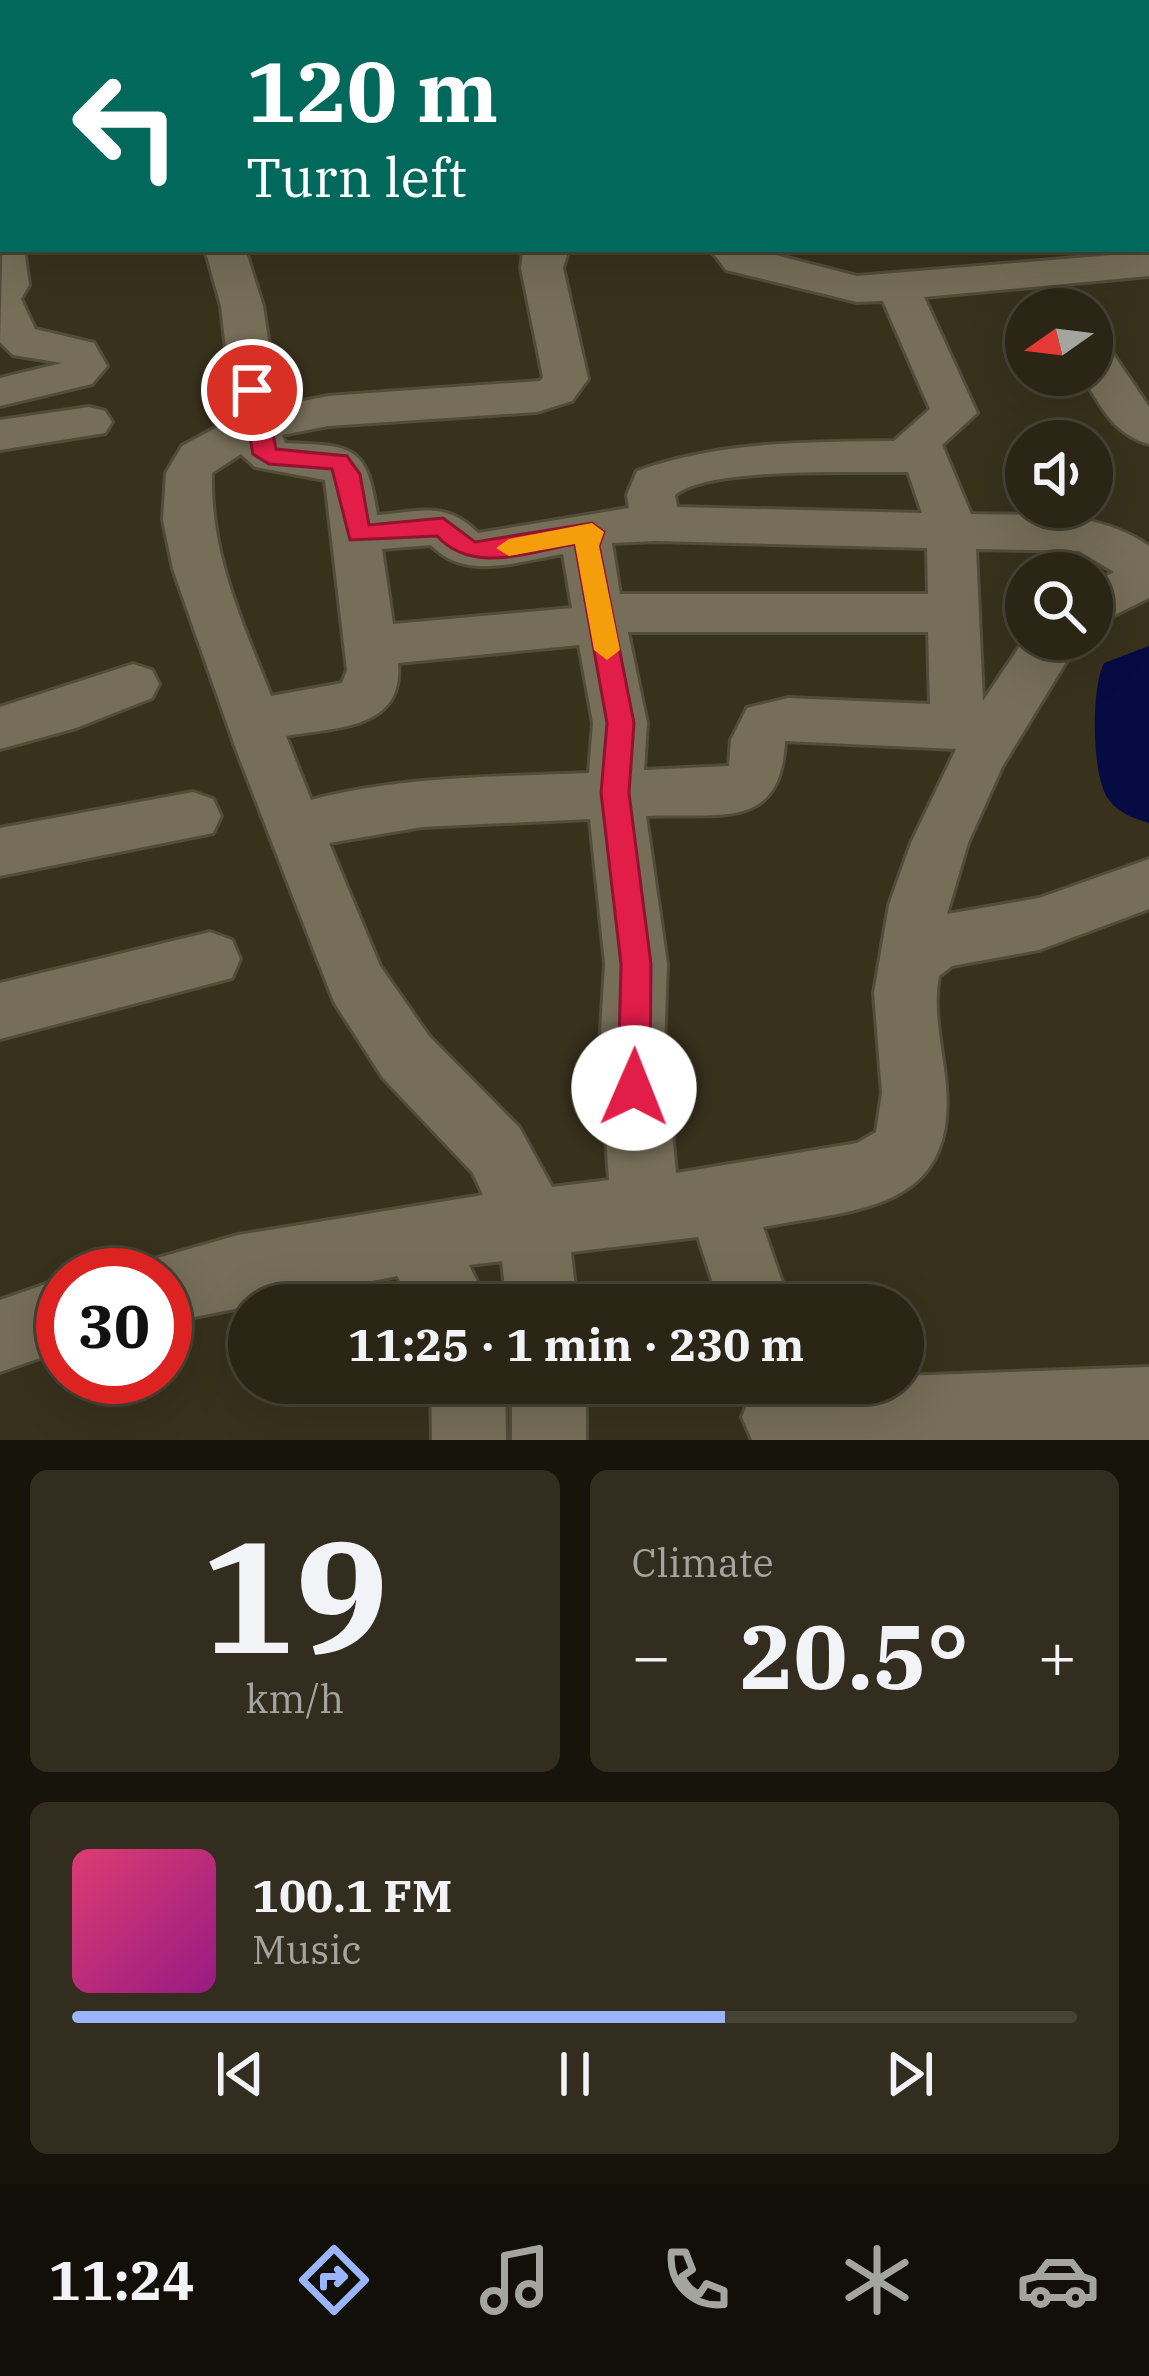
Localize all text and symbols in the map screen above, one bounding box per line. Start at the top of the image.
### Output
text: 120 m [246,36,498,145]
icon: left [48,48,204,204]
text: Turn left [246,142,467,212]
north arrow [1005,288,1113,396]
map controls [1005,288,1113,660]
pin [201,339,303,441]
icon: arrive [219,357,285,423]
button: sound [1005,420,1113,528]
button: search [1005,552,1113,660]
position arrow [571,1025,697,1151]
speed limit sign: 30 [36,1248,192,1404]
text: 11:25 · 1 min · 230 m [348,1315,804,1373]
text: 19 [201,1493,388,1696]
text: Climate [632,1537,774,1588]
text: 20.5° [739,1597,969,1714]
text: − [632,1612,671,1698]
text: + [1037,1612,1077,1698]
text: km/h [245,1673,344,1724]
text: 100.1 FM [252,1866,452,1924]
text: Music [252,1924,362,1975]
icon: previous [207,2041,273,2107]
icon: pause [542,2041,608,2107]
icon: next [877,2041,943,2107]
icon: directions [292,2238,376,2322]
icon: music [473,2238,557,2322]
icon: phone [654,2238,738,2322]
icon: climate [835,2238,919,2322]
icon: car [1016,2238,1100,2322]
text: 11:24 [49,2245,195,2315]

